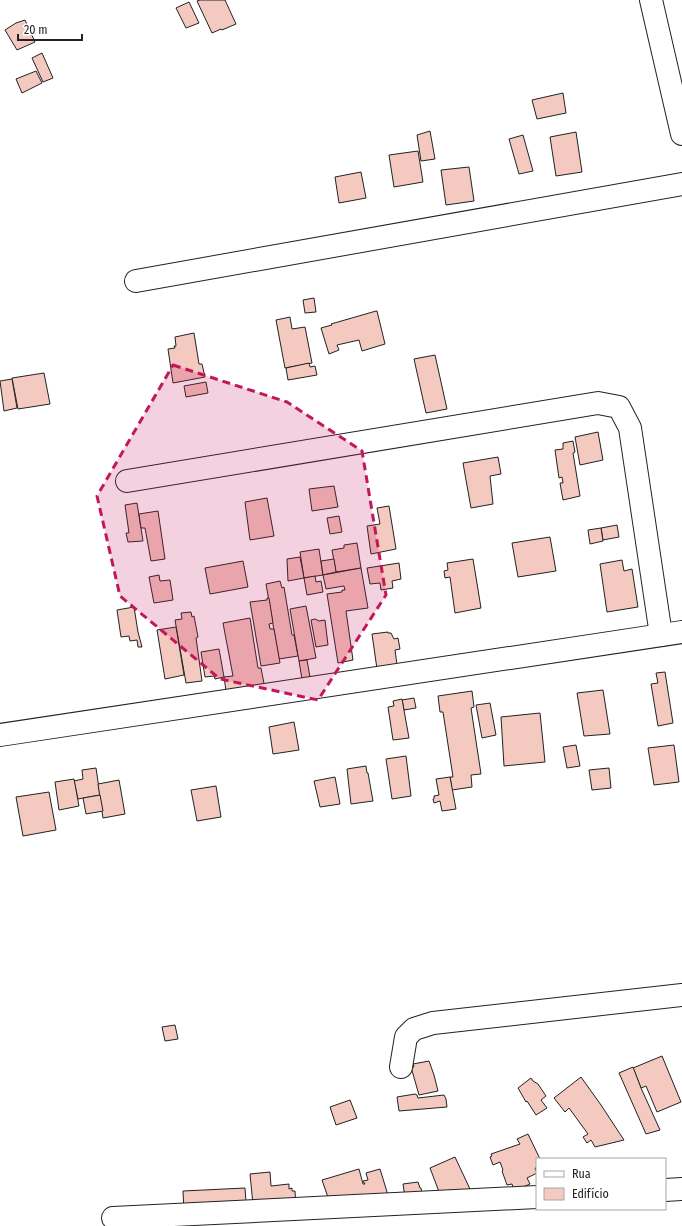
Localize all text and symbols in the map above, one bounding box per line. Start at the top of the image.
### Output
scale bar [18,16,82,42]
text: 20 m [24,23,48,37]
legend [536,1158,666,1210]
text: Rua [572,1167,591,1181]
text: Edifício [572,1187,609,1201]

